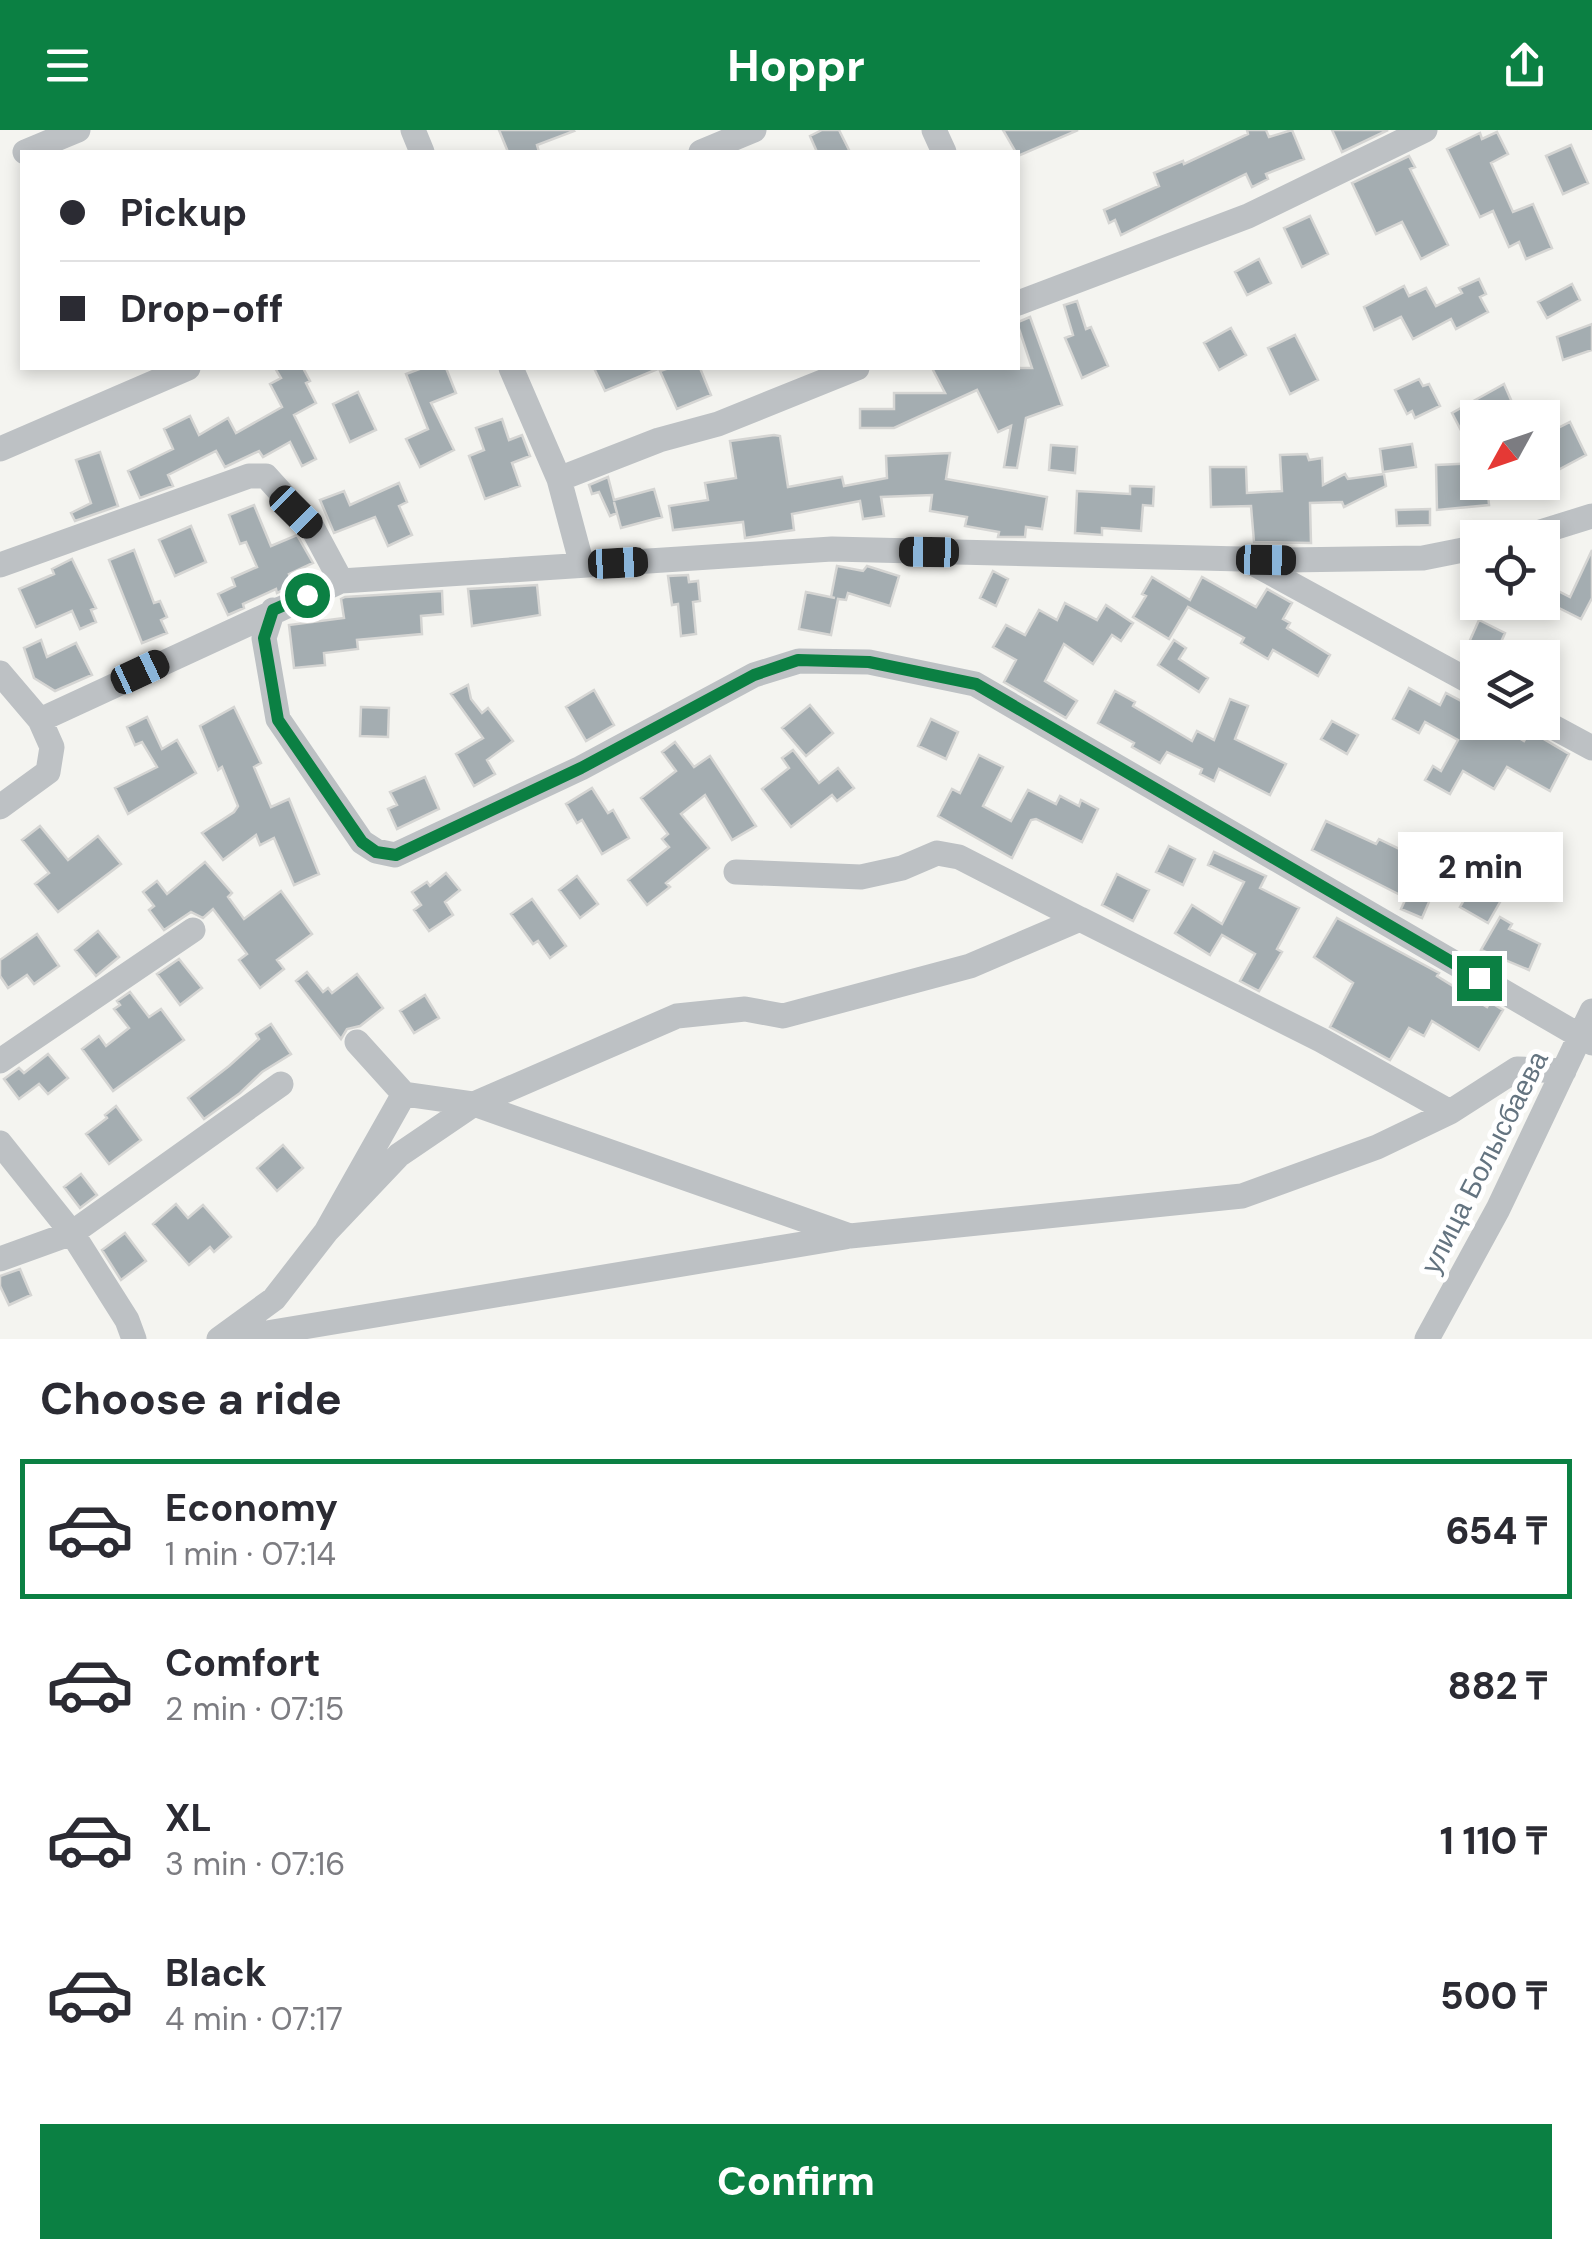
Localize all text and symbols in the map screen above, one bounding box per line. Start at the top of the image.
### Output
text: Hoppr [727,36,865,95]
icon: menu [40,38,95,93]
icon: share [1497,38,1552,93]
text: Pickup [120,188,247,238]
text: Drop-off [120,284,283,334]
north arrow [1460,400,1560,500]
map controls [1460,400,1560,740]
car [264,480,328,544]
button: locate [1460,520,1560,620]
car [899,536,959,568]
car [1236,544,1296,576]
car [587,546,649,580]
route start [285,573,330,618]
button: layers [1460,640,1560,740]
car [106,646,174,698]
callout: 2 min [1396,833,1562,903]
text: 2 min [1438,846,1523,888]
route end [1457,956,1502,1001]
street label: улица Болысбаева [1412,1044,1557,1280]
text: Choose a ride [40,1369,342,1428]
text: Economy [165,1483,338,1533]
icon: car [45,1484,135,1574]
text: 654 ₸ [1446,1506,1547,1556]
text: 1 min · 07:14 [165,1533,336,1575]
text: Comfort [165,1638,321,1688]
icon: car [45,1639,135,1729]
text: 882 ₸ [1447,1661,1547,1711]
text: 2 min · 07:15 [165,1688,344,1730]
text: XL [165,1793,212,1843]
icon: car [45,1794,135,1884]
text: 1 110 ₸ [1440,1816,1547,1866]
text: 3 min · 07:16 [165,1843,345,1885]
text: Black [165,1948,267,1998]
icon: car [45,1949,135,2039]
text: 500 ₸ [1440,1971,1547,2021]
text: 4 min · 07:17 [165,1998,343,2040]
button: Confirm [40,2124,1552,2239]

